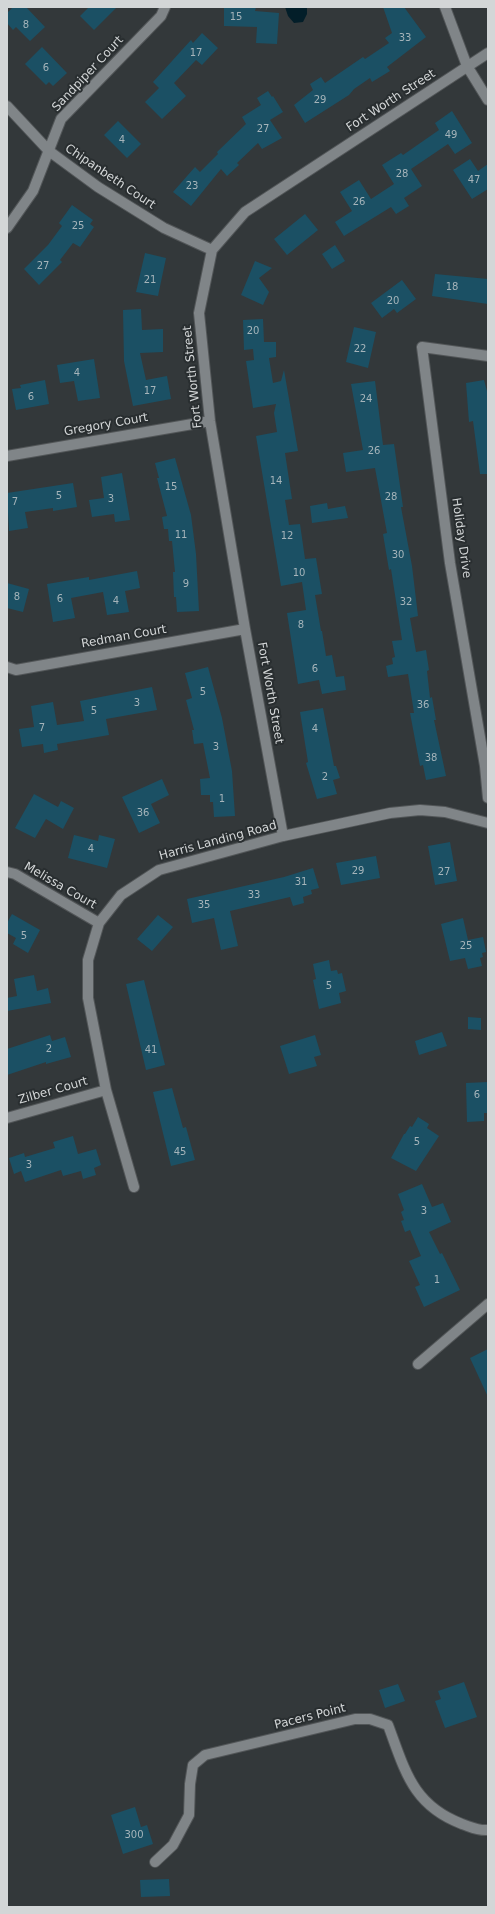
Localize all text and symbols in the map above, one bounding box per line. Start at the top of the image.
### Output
house number: 15 [230,11,242,23]
house number: 8 [23,19,29,31]
house number: 33 [399,32,411,44]
street label: Sandpiper Court [49,33,127,115]
house number: 17 [190,47,202,59]
house number: 6 [43,62,49,74]
street label: Fort Worth Street [344,67,438,135]
house number: 29 [314,94,326,106]
house number: 27 [257,123,269,135]
house number: 49 [445,129,457,141]
house number: 4 [119,134,125,146]
street label: Chipanbeth Court [62,141,158,213]
house number: 28 [396,168,408,180]
house number: 47 [468,174,480,186]
house number: 23 [186,180,198,192]
house number: 26 [353,196,365,208]
house number: 25 [72,220,84,232]
house number: 27 [37,260,49,272]
house number: 21 [144,274,156,286]
house number: 18 [446,281,458,293]
house number: 20 [387,295,399,307]
street label: Fort Worth Street [180,325,206,429]
house number: 20 [247,325,259,337]
house number: 22 [354,343,366,355]
house number: 4 [74,367,80,379]
house number: 17 [144,385,156,397]
house number: 6 [28,391,34,403]
house number: 24 [360,393,372,405]
street label: Gregory Court [63,411,149,439]
house number: 26 [368,445,380,457]
house number: 14 [270,475,282,487]
house number: 15 [165,481,177,493]
house number: 5 [56,490,62,502]
house number: 28 [385,491,397,503]
house number: 3 [108,493,114,505]
house number: 7 [12,496,18,508]
street label: Holiday Drive [448,497,474,579]
house number: 11 [175,529,187,541]
house number: 12 [281,530,293,542]
house number: 30 [392,549,404,561]
house number: 10 [293,567,305,579]
house number: 9 [183,578,189,590]
house number: 8 [14,591,20,603]
house number: 6 [57,593,63,605]
house number: 4 [113,595,119,607]
house number: 32 [400,596,412,608]
house number: 8 [298,619,304,631]
street label: Redman Court [80,622,168,652]
street label: Fort Worth Street [254,641,286,745]
house number: 6 [312,663,318,675]
house number: 5 [200,686,206,698]
house number: 3 [134,697,140,709]
house number: 36 [417,699,429,711]
house number: 5 [91,705,97,717]
house number: 7 [39,722,45,734]
house number: 4 [312,723,318,735]
house number: 3 [213,741,219,753]
house number: 38 [425,752,437,764]
house number: 2 [322,771,328,783]
house number: 1 [219,793,225,805]
house number: 36 [137,807,149,819]
street label: Harris Landing Road [158,818,278,864]
house number: 4 [88,843,94,855]
street label: Melissa Court [21,860,99,912]
house number: 29 [352,865,364,877]
house number: 27 [438,866,450,878]
house number: 31 [295,876,307,888]
house number: 33 [248,889,260,901]
house number: 35 [198,899,210,911]
house number: 5 [21,930,27,942]
house number: 25 [460,940,472,952]
house number: 5 [326,980,332,992]
house number: 2 [46,1043,52,1055]
house number: 41 [145,1044,157,1056]
street label: Zilber Court [17,1074,89,1108]
house number: 6 [474,1089,480,1101]
house number: 5 [414,1136,420,1148]
house number: 45 [174,1146,186,1158]
house number: 3 [26,1159,32,1171]
house number: 3 [421,1205,427,1217]
house number: 1 [434,1274,440,1286]
street label: Pacers Point [273,1701,347,1733]
house number: 300 [124,1829,144,1841]

